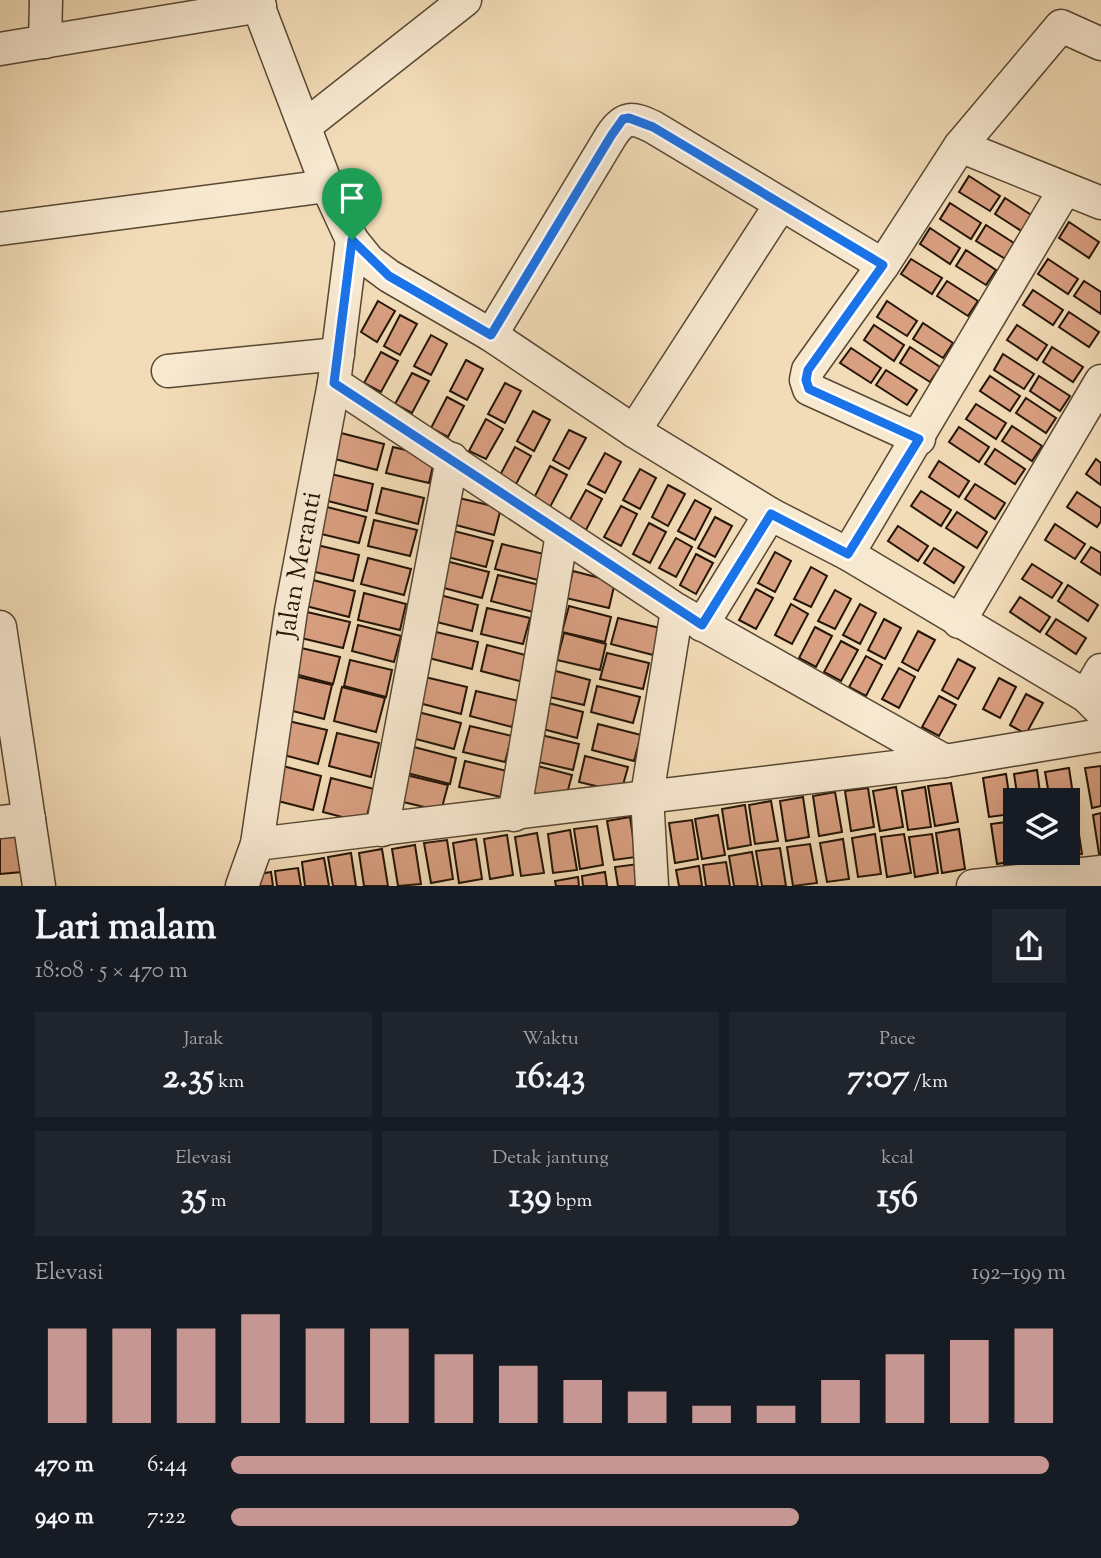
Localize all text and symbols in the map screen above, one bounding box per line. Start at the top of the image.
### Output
pin [322,168,382,240]
icon: arrive [333,179,371,217]
street label: Jalan Meranti [268,488,332,643]
map controls [1003,788,1080,865]
button: layers [1003,788,1080,865]
text: Lari malam [35,902,217,956]
button: share [992,909,1066,983]
text: 18:08 · 5 × 470 m [35,955,188,988]
text: Jarak [183,1026,224,1053]
text: Waktu [522,1026,579,1053]
text: Pace [879,1026,916,1053]
text: 2.35 [163,1053,214,1104]
text: 16:43 [516,1053,585,1104]
text: 7:07 [847,1053,909,1104]
text: km [214,1069,244,1096]
text: /km [909,1069,948,1096]
text: Elevasi [175,1145,232,1172]
text: Detak jantung [492,1145,609,1172]
text: kcal [881,1145,914,1172]
text: 35 [181,1172,207,1223]
text: 139 [509,1172,552,1223]
text: 156 [877,1172,918,1223]
text: m [207,1188,226,1215]
text: bpm [552,1188,592,1215]
text: Elevasi [35,1257,104,1290]
text: 192–199 m [971,1257,1066,1290]
text: 470 m [35,1449,94,1482]
text: 6:44 [147,1449,187,1482]
text: 940 m [35,1501,94,1534]
text: 7:22 [147,1501,186,1534]

